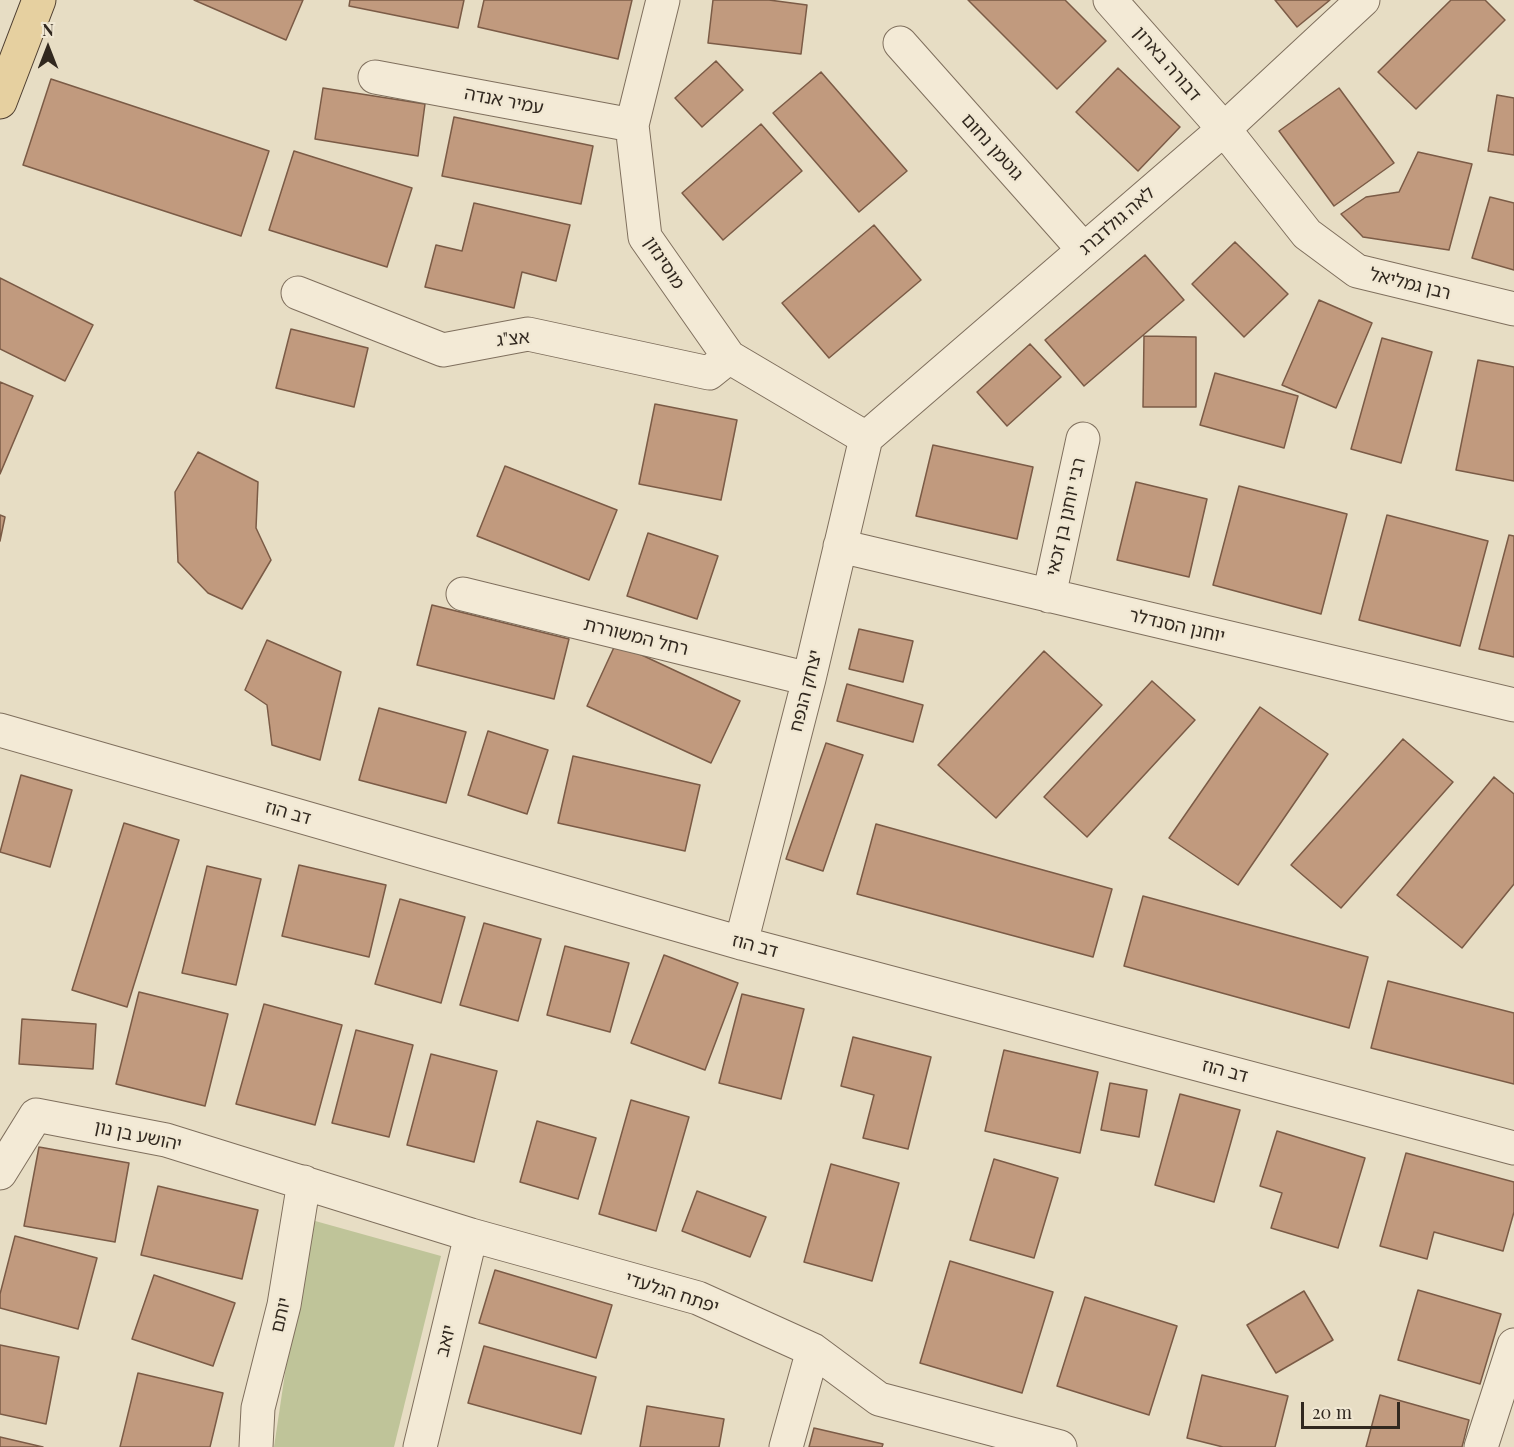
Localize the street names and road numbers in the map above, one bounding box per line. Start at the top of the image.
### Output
street label: דבורה בארון [1129,22,1205,106]
street label: עמיר אנדה [463,83,545,119]
street label: גוטמן נחום [957,109,1027,185]
street label: לאה גולדברג [1075,182,1159,260]
street label: מוסינזון [639,233,689,293]
street label: רבן גמליאל [1367,263,1453,305]
street label: אצ"ג [495,327,531,351]
street label: רבי יוחנן בן זכאי [1042,456,1090,578]
street label: יוחנן הסנדלר [1127,604,1227,648]
street label: רחל המשוררת [581,614,691,660]
street label: יצחק הנפח [785,648,827,734]
street label: דב הוז [263,796,313,830]
street label: דב הוז [730,930,780,962]
street label: דב הוז [1200,1055,1250,1087]
street label: יהושע בן נון [92,1116,184,1156]
street label: יפתח הגלעדי [622,1268,722,1318]
street label: יותם [266,1295,296,1335]
street label: יואב [432,1323,460,1359]

